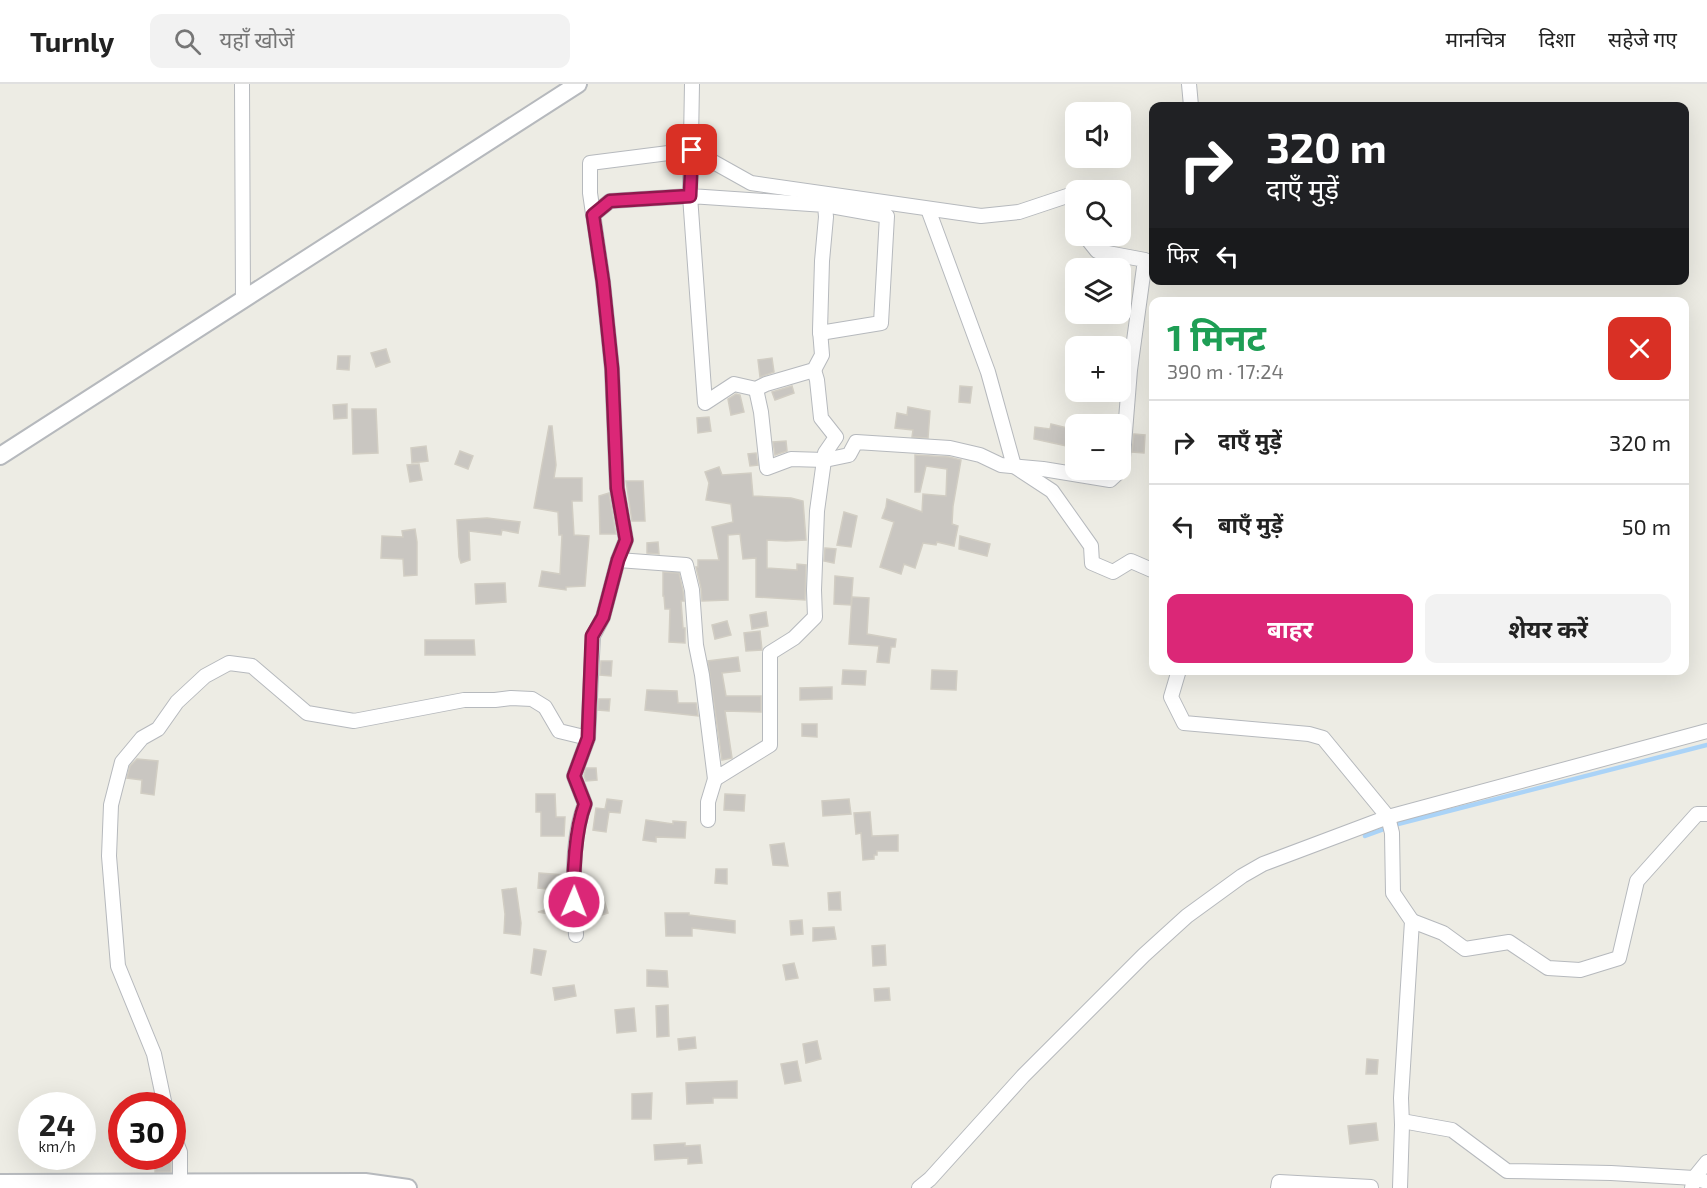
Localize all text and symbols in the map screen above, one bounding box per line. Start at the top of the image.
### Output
search box [150,14,570,68]
text: Turnly [30,24,114,58]
icon: search [171,25,204,58]
text: यहाँ खोजें [219,26,294,52]
text: मानचित्र [1446,26,1506,51]
text: दिशा [1539,26,1575,51]
text: सहेजे गए [1608,26,1677,51]
map controls [1065,102,1131,480]
button: sound [1065,102,1131,168]
text: 320 m [1266,121,1387,171]
pin [666,124,717,175]
icon: right [1167,126,1245,204]
icon: arrive [675,133,708,166]
text: दाएँ मुड़ें [1266,172,1339,204]
button: search [1065,180,1131,246]
icon: left [1211,240,1244,273]
text: फिर [1167,241,1199,267]
button: layers [1065,258,1131,324]
text: 1 मिनट [1167,315,1266,358]
button: close [1608,317,1671,380]
button: + [1065,336,1131,402]
text: 390 m · 17:24 [1167,359,1284,383]
button: − [1065,414,1131,480]
icon: right [1167,426,1200,459]
text: दाएँ मुड़ें [1218,427,1282,453]
text: 320 m [1609,429,1671,455]
icon: left [1167,510,1200,543]
text: बाएँ मुड़ें [1218,511,1283,537]
text: 50 m [1622,513,1671,539]
button: बाहर [1167,594,1413,663]
button: शेयर करें [1425,594,1671,663]
position arrow [542,870,606,934]
speed limit sign: 30 [108,1092,186,1170]
text: 24 [39,1106,75,1142]
text: km/h [38,1137,76,1155]

